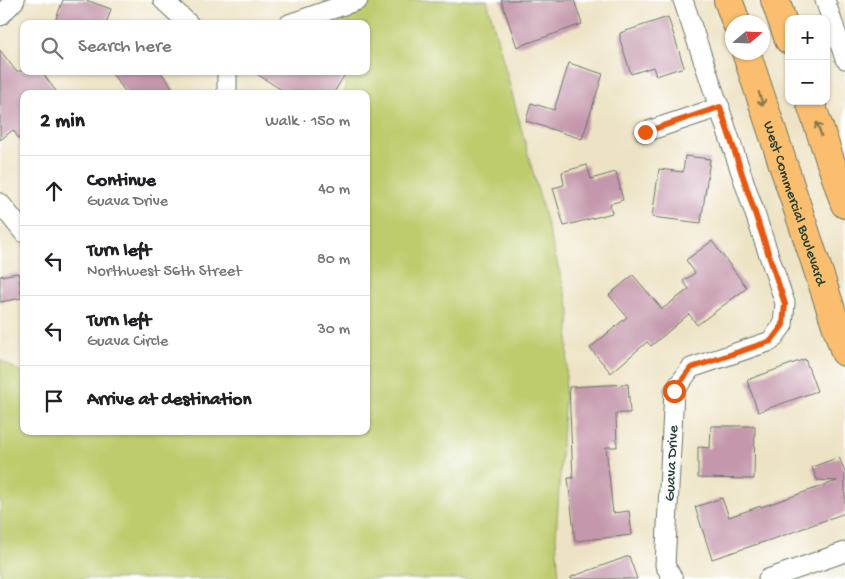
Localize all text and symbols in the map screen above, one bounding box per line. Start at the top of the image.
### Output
north arrow [725,15,770,60]
map controls [785,15,830,105]
button: + [785,15,830,60]
search box [20,20,370,75]
icon: search [38,34,66,62]
text: Search here [78,36,172,59]
button: − [785,60,830,105]
one-way arrow [757,90,766,106]
text: 2 min [40,110,85,135]
text: Walk · 150 m [265,113,350,132]
street label: West Commercial Boulevard [758,119,830,289]
route end [634,121,657,144]
one-way arrow [814,122,823,137]
text: Continue [87,170,156,193]
icon: ahead [40,177,68,205]
text: 40 m [318,181,350,200]
text: Guava Drive [87,193,168,212]
text: Turn left [87,240,151,263]
icon: left [40,247,68,275]
text: 80 m [317,251,350,270]
text: Northwest 56th Street [87,263,242,282]
text: Turn left [87,310,151,333]
icon: left [40,317,68,345]
text: 30 m [317,321,350,340]
text: Guava Circle [87,333,168,352]
route start [663,380,686,403]
icon: arrive [40,387,68,415]
text: Arrive at destination [87,389,251,412]
street label: Guava Drive [661,425,683,502]

